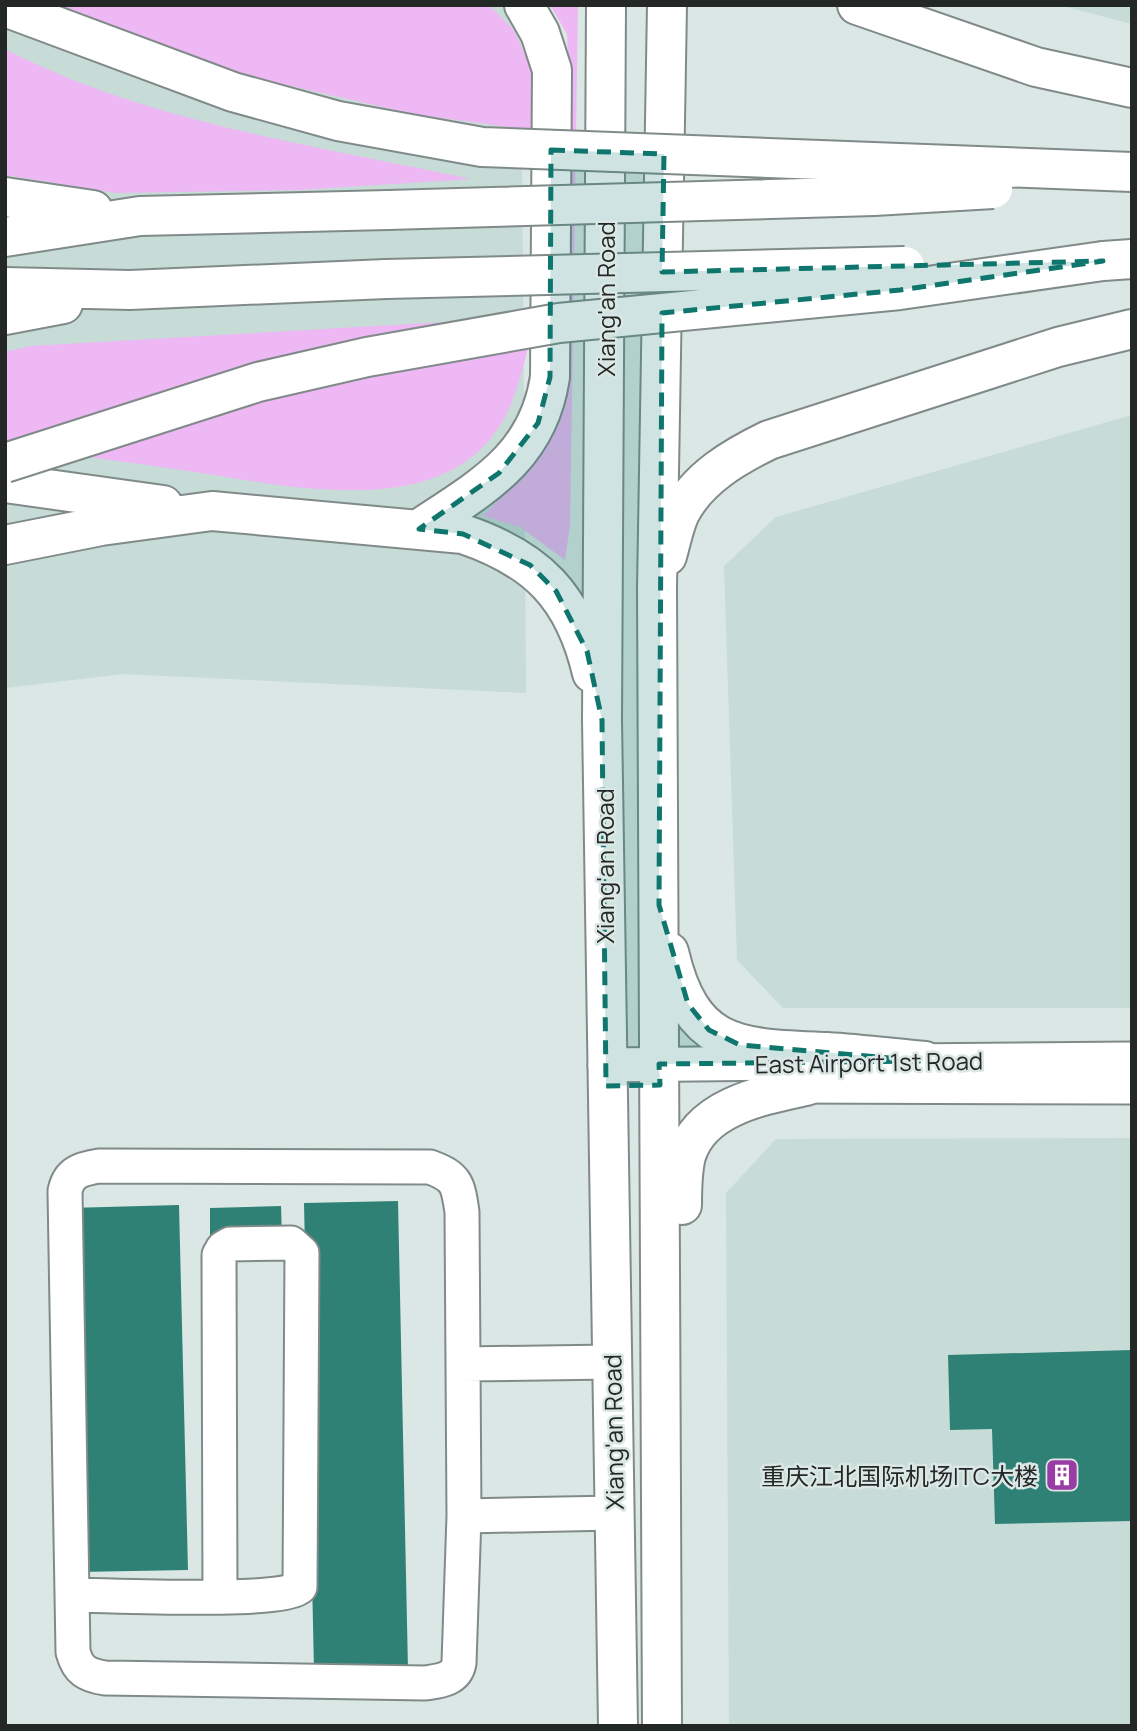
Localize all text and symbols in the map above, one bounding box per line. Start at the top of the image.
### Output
street label: Xiang'an Road [589,221,622,377]
street label: Xiang'an Road [588,788,621,944]
street label: East Airport 1st Road [755,1044,983,1080]
street label: Xiang'an Road [595,1354,631,1510]
building icon: 重庆江北国际机场ITC大楼 [1043,1456,1081,1494]
place label: 重庆江北国际机场ITC大楼 [761,1459,1038,1492]

